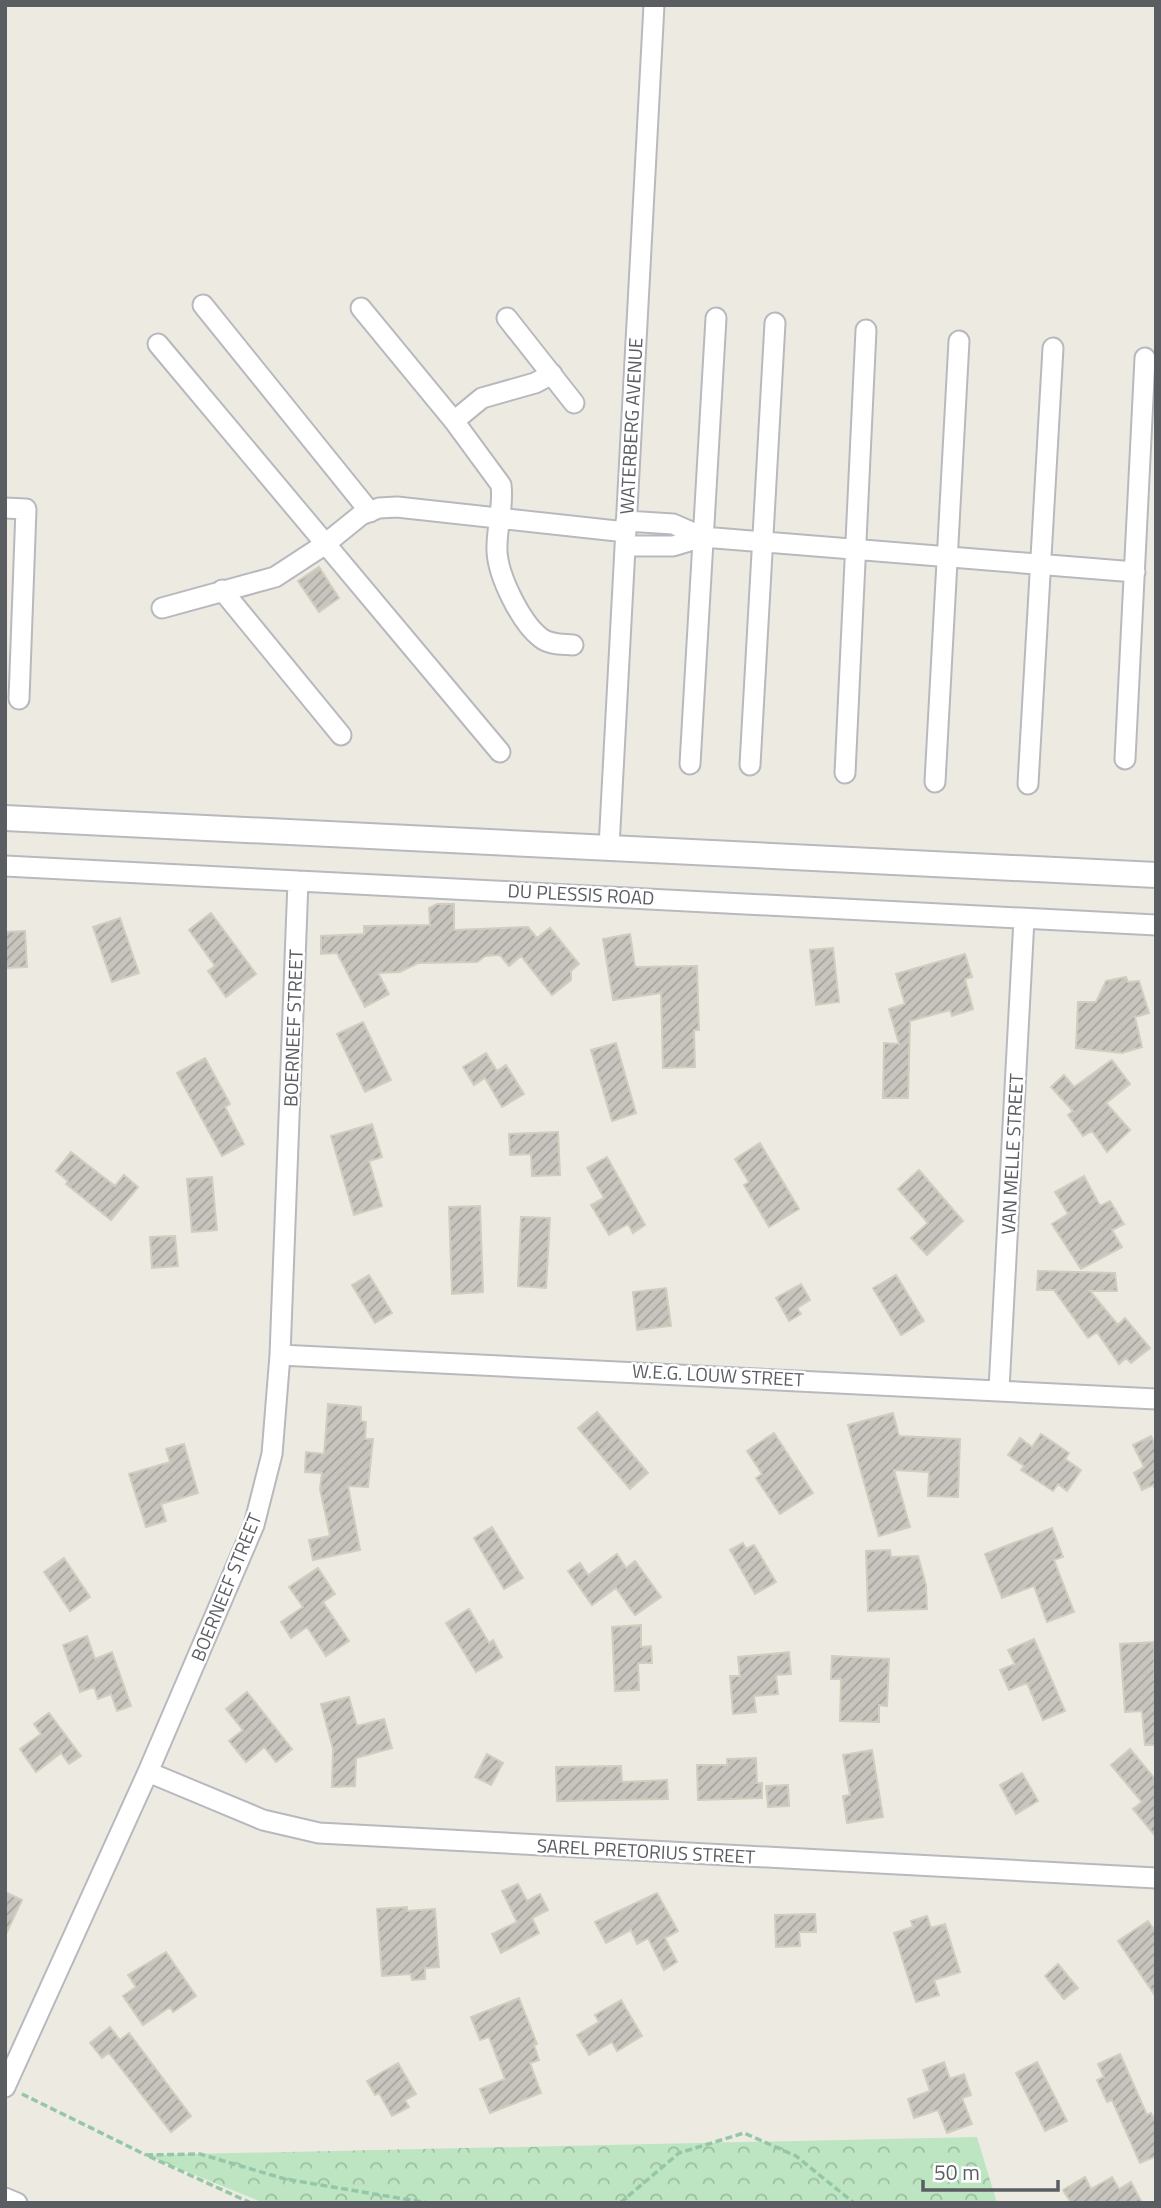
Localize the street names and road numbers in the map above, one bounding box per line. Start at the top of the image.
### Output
street label: WATERBERG AVENUE [611,337,650,515]
street label: DU PLESSIS ROAD [507,875,655,912]
street label: BOERNEEF STREET [275,949,310,1107]
street label: VAN MELLE STREET [993,1073,1030,1235]
street label: W.E.G. LOUW STREET [631,1356,805,1393]
street label: BOERNEEF STREET [183,1508,268,1665]
street label: SAREL PRETORIUS STREET [536,1830,756,1871]

